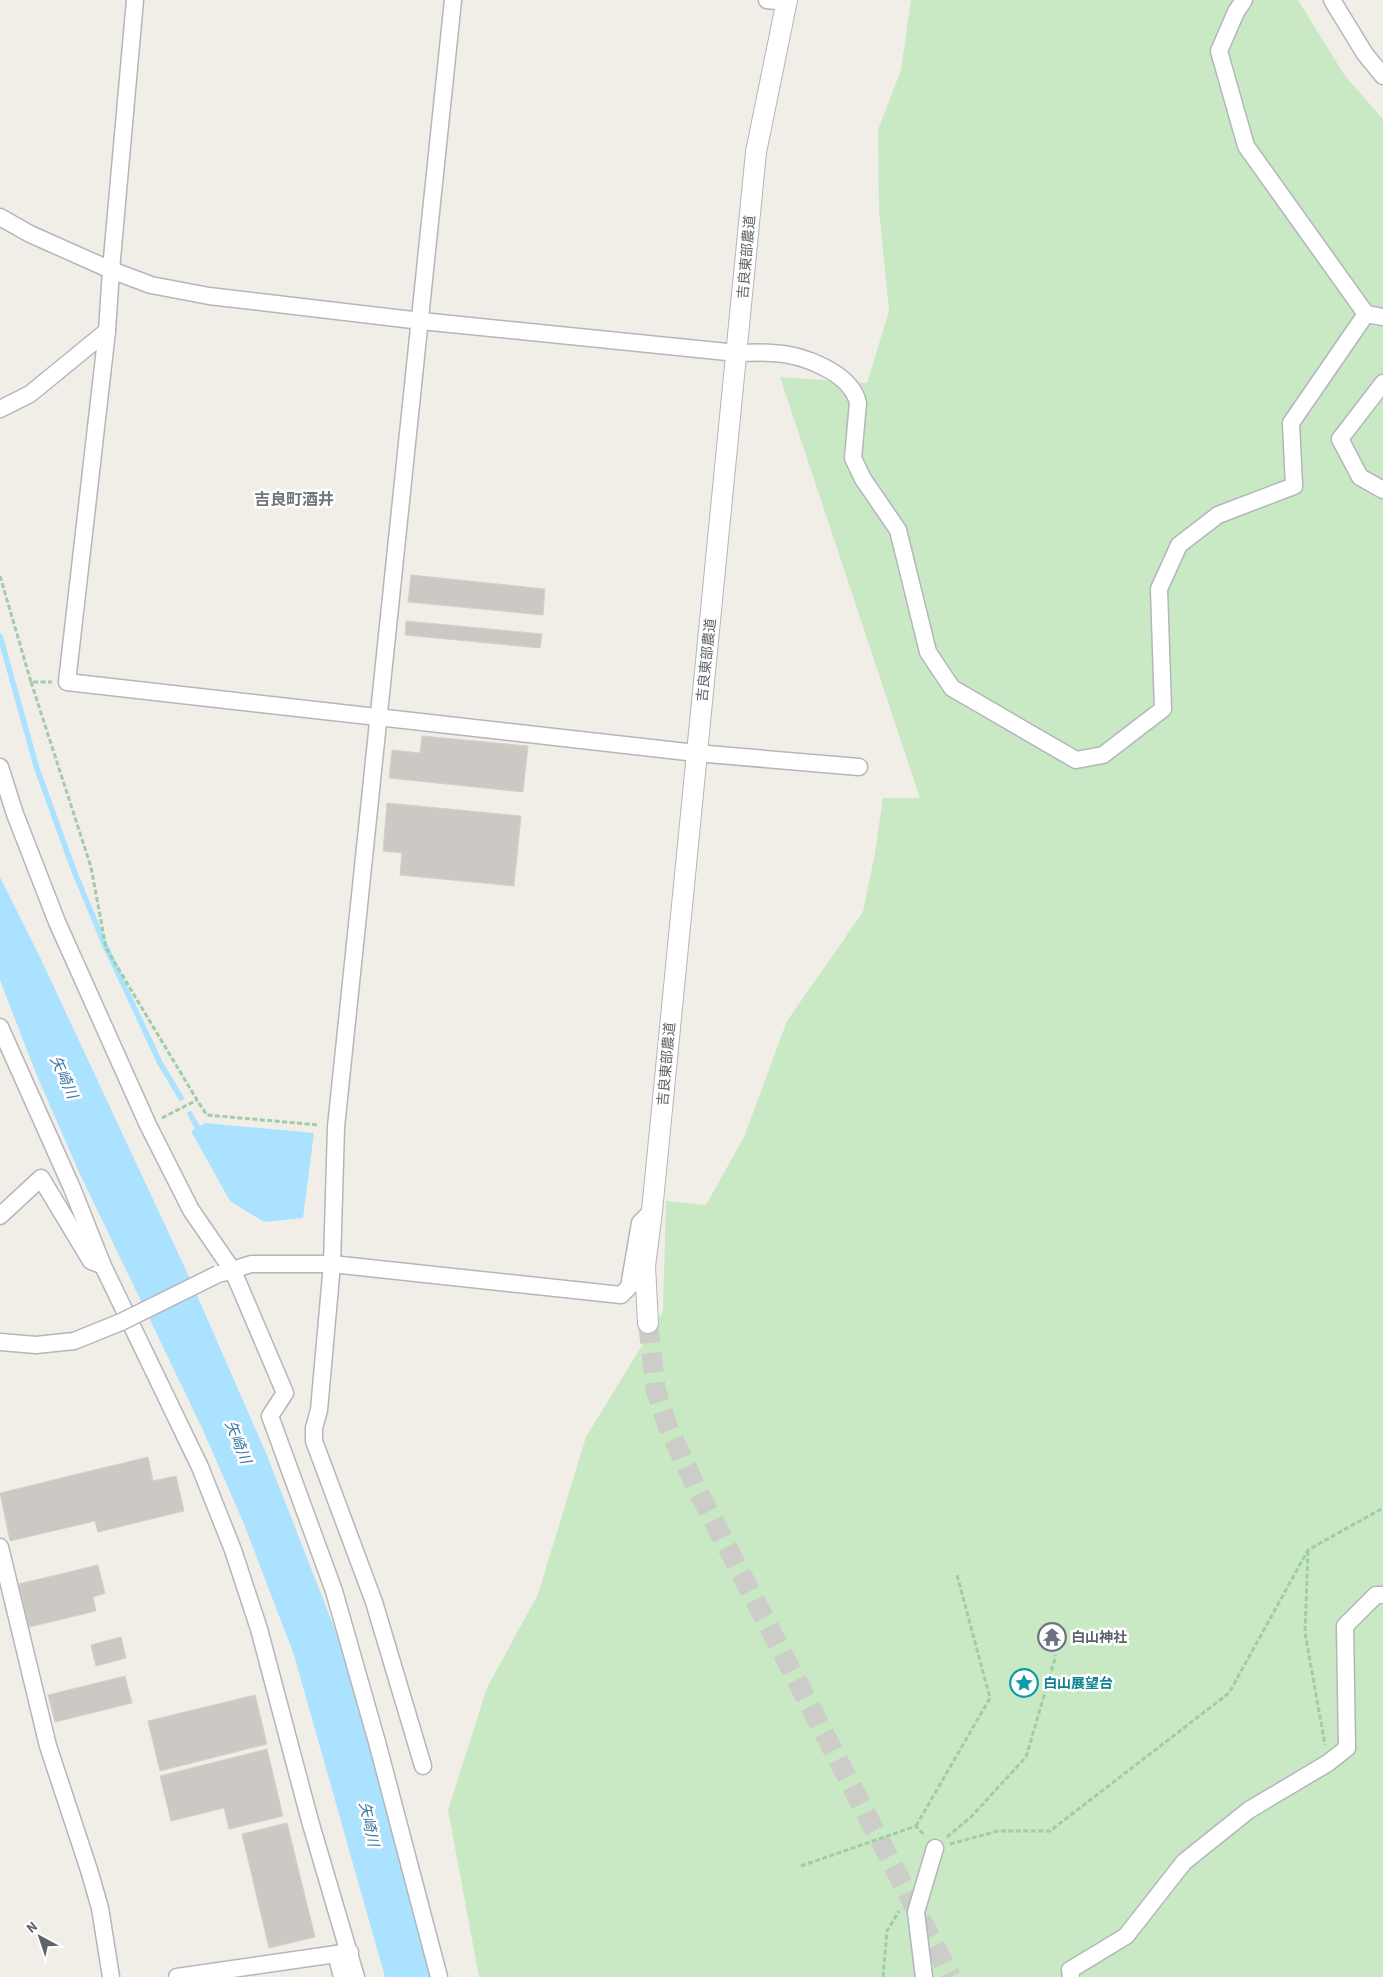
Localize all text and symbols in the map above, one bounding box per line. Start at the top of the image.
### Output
street label: 吉良東部農道 [733,214,761,300]
district label: 吉良町酒井 [254,489,334,511]
street label: 吉良東部農道 [693,617,721,703]
street label: 吉良東部農道 [653,1021,681,1107]
water label: 矢崎川 [45,1052,83,1104]
water label: 矢崎川 [219,1417,256,1469]
temple icon: 白山神社 [1037,1622,1067,1652]
place label: 白山神社 [1071,1628,1127,1648]
place icon: 白山展望台 [1009,1668,1039,1698]
place label: 白山展望台 [1043,1674,1113,1694]
water label: 矢崎川 [354,1800,384,1850]
north arrow [15,1912,65,1962]
text: N [22,1917,42,1938]

